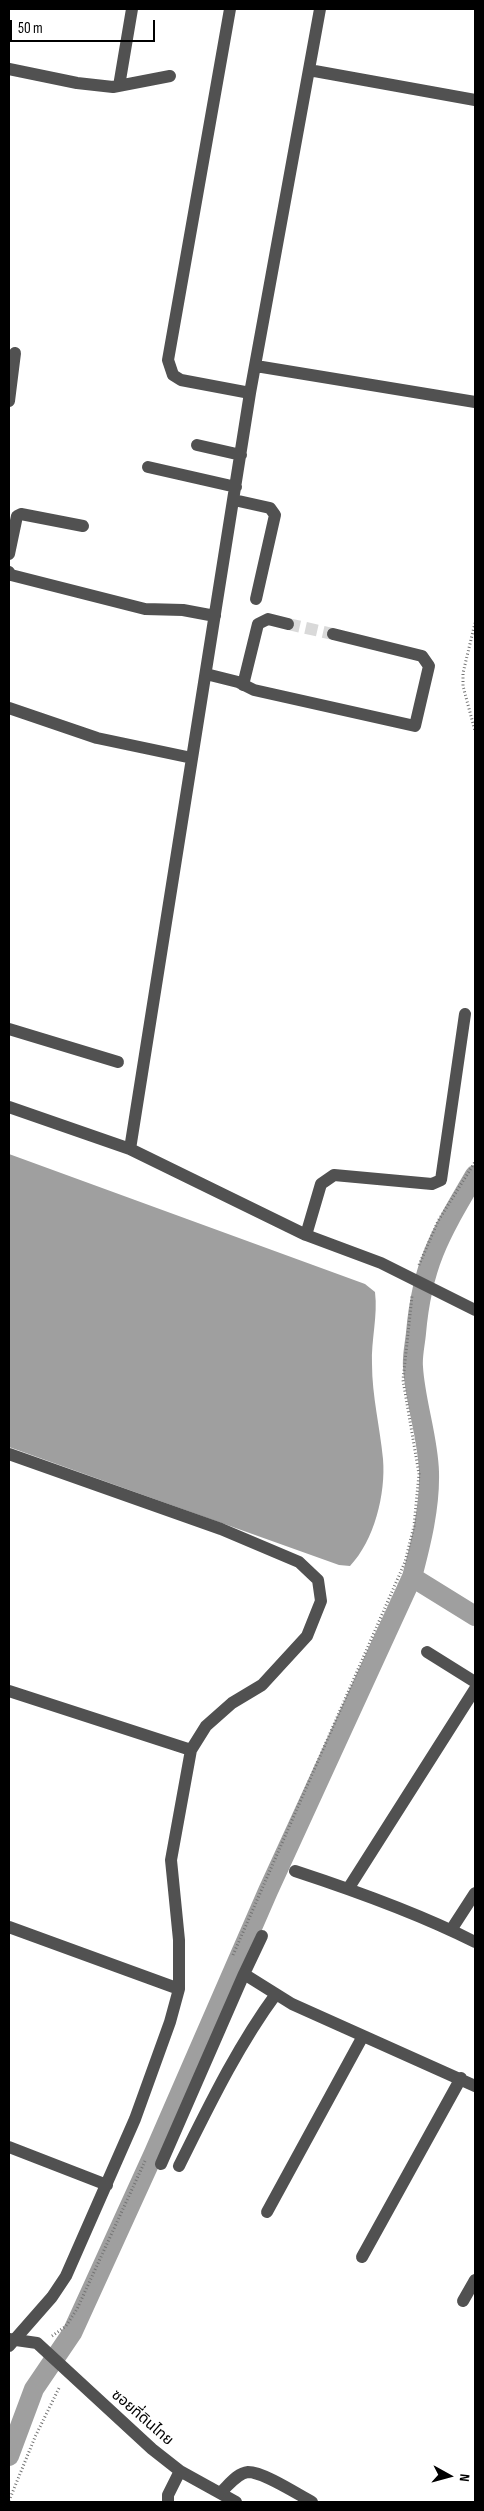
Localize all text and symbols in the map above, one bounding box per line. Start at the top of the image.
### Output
scale bar [12,10,158,42]
text: 50 m [18,19,43,38]
street label: ซอยที่ดินไทย [107,2386,177,2450]
north arrow [424,2451,474,2501]
text: N [455,2473,473,2483]

